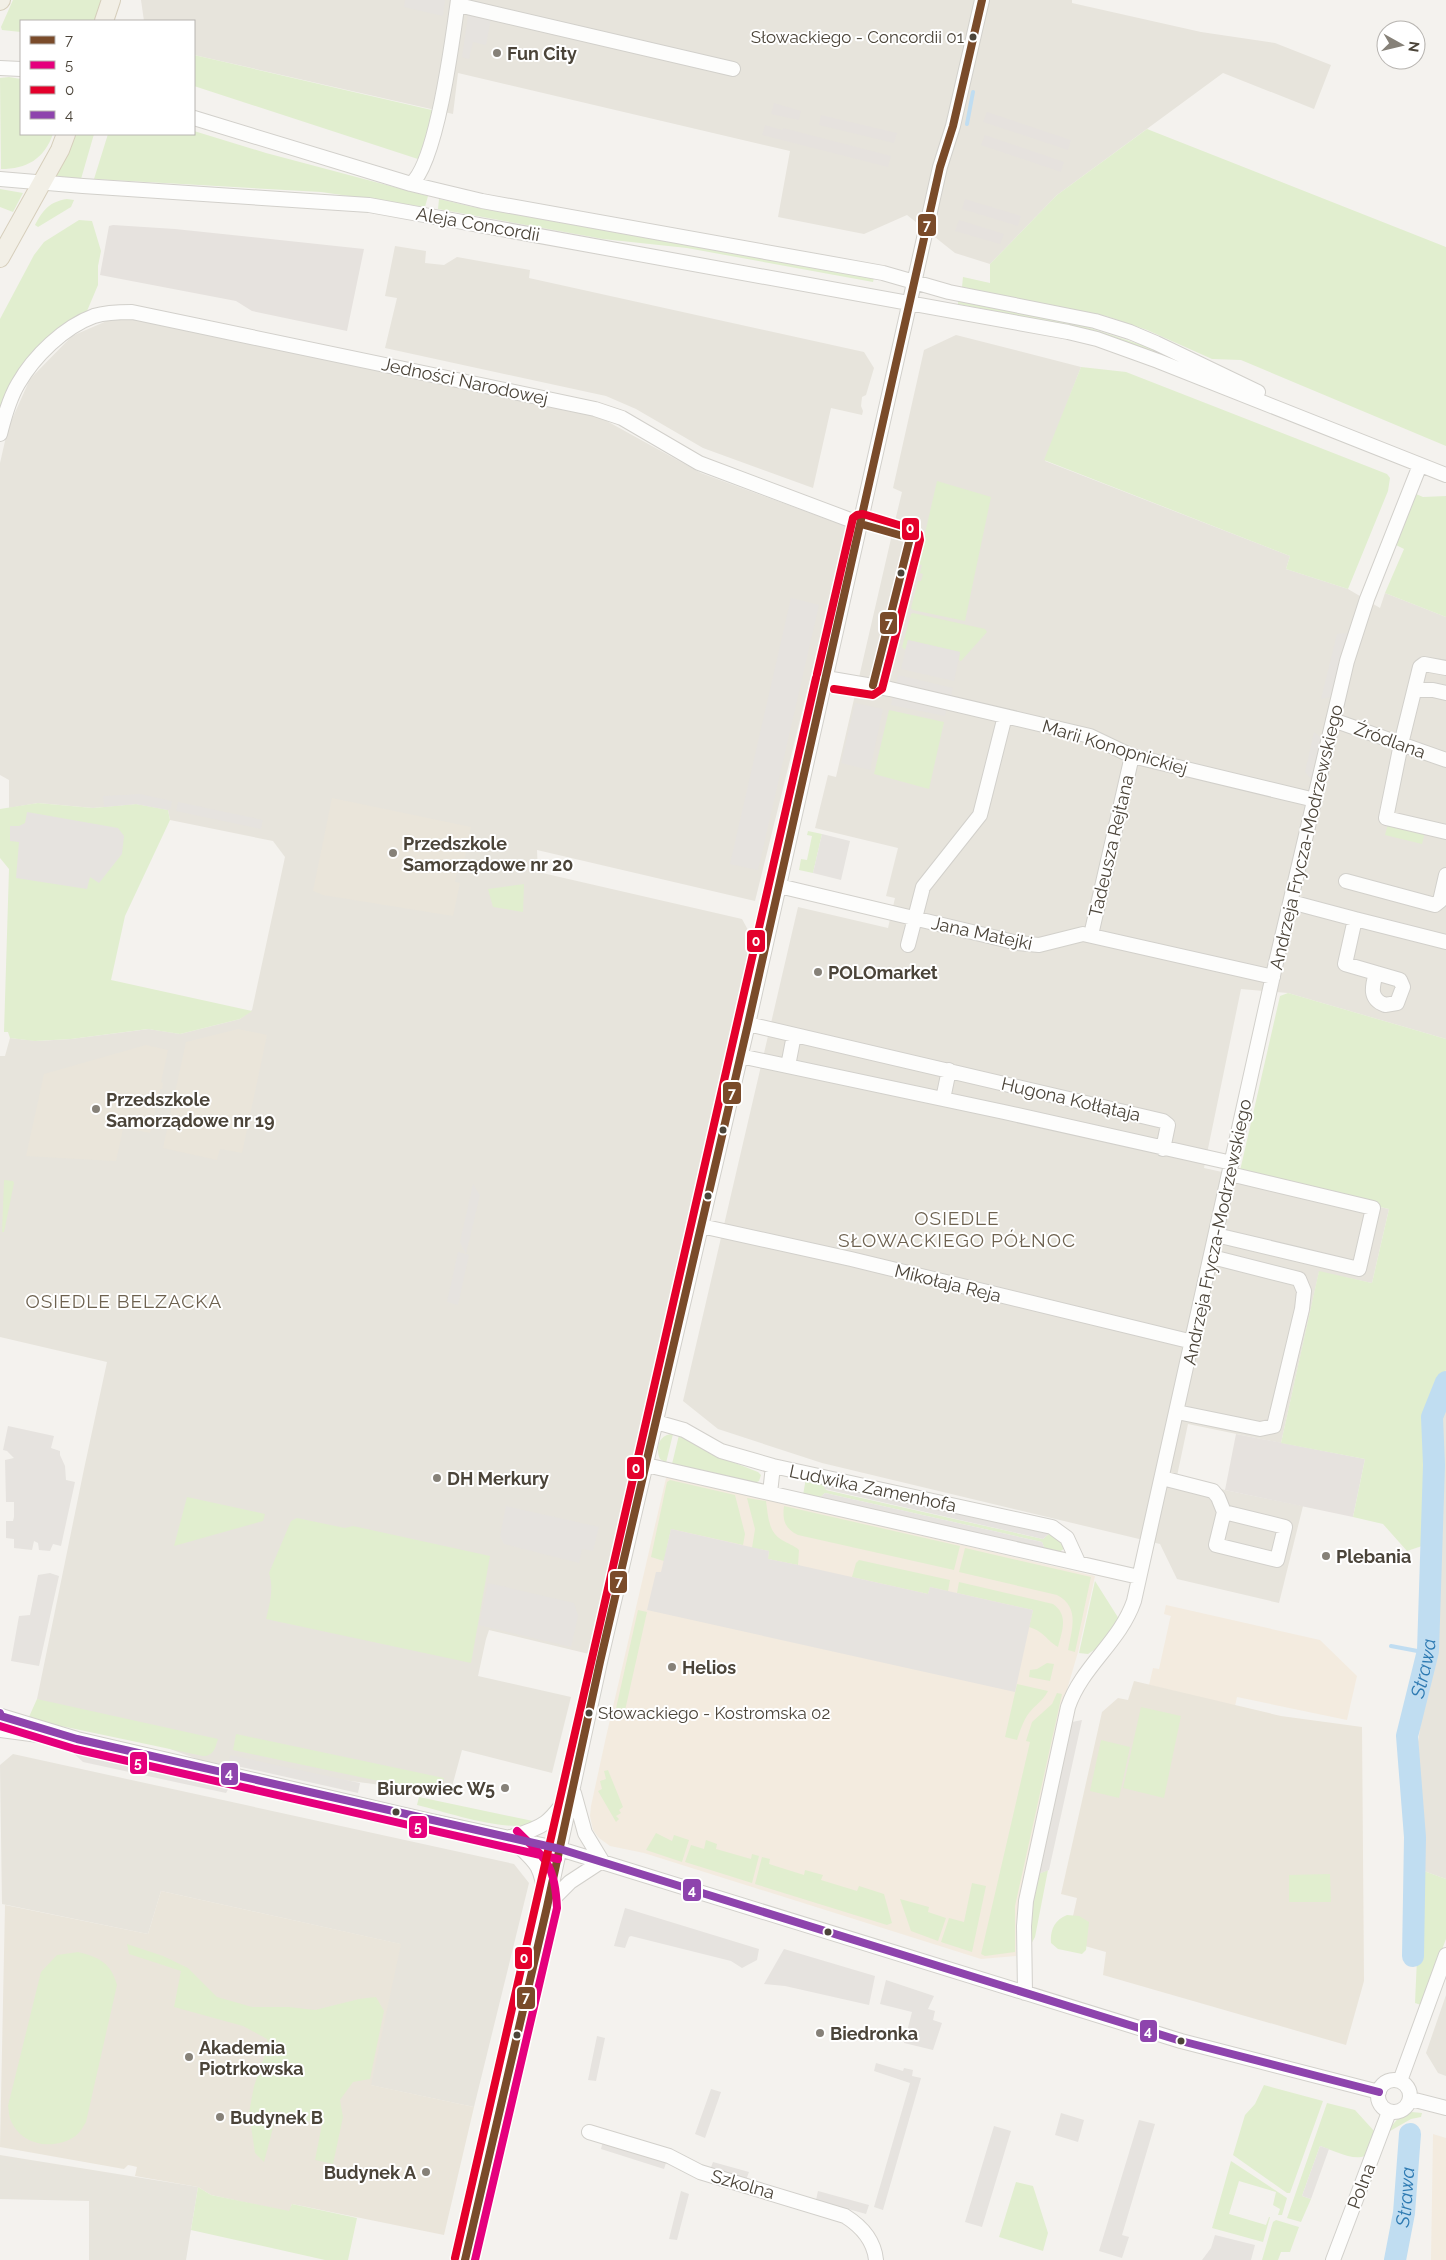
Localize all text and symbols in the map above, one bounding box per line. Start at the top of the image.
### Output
legend [20,20,195,135]
north arrow [1376,20,1426,70]
place label: Słowackiego - Concordii 01 [751,27,964,47]
text: 7 [65,31,73,49]
marker: Słowackiego - Concordii 01 [968,32,978,42]
text: N [1405,40,1423,53]
place label: Fun City [507,43,577,64]
marker: Fun City [491,47,503,59]
text: 5 [65,56,73,74]
text: 0 [65,81,74,99]
text: 4 [65,106,73,124]
street label: Aleja Concordii [415,203,541,245]
line badge: 7 [917,213,937,237]
text: 7 [923,217,931,233]
street label: Jedności Narodowej [380,353,550,409]
line badge: 0 [901,517,920,541]
text: 0 [906,520,914,536]
unlabelled marker [896,568,906,578]
line badge: 7 [879,611,898,635]
text: 7 [885,615,893,631]
street label: Andrzeja Frycza-Modrzewskiego [1265,702,1347,972]
street label: Marii Konopnickiej [1040,715,1190,779]
street label: Źródlana [1352,717,1429,763]
street label: Tadeusza Rejtana [1084,773,1138,919]
place label: Przedszkole Samorządowe nr 20 [403,833,573,875]
marker: Przedszkole Samorządowe nr 20 [387,847,399,859]
street label: Jana Matejki [930,912,1034,954]
line badge: 0 [746,929,766,953]
text: 0 [752,933,760,949]
place label: POLOmarket [828,962,938,983]
marker: POLOmarket [812,966,824,978]
street label: Hugona Kołłątaja [999,1073,1143,1125]
line badge: 7 [722,1081,742,1105]
text: 7 [728,1085,736,1101]
place label: Przedszkole Samorządowe nr 19 [106,1089,274,1131]
street label: Andrzeja Frycza-Modrzewskiego [1179,1097,1256,1367]
marker: Przedszkole Samorządowe nr 19 [90,1103,102,1115]
unlabelled marker [718,1125,728,1135]
unlabelled marker [703,1191,713,1201]
district label: OSIEDLE SŁOWACKIEGO PÓŁNOC [838,1207,1076,1251]
street label: Mikołaja Reja [893,1260,1003,1306]
district label: OSIEDLE BELZACKA [26,1290,222,1312]
line badge: 0 [626,1456,645,1480]
text: 0 [632,1460,640,1476]
street label: Ludwika Zamenhofa [788,1460,958,1516]
place label: DH Merkury [447,1468,549,1489]
marker: DH Merkury [431,1472,443,1484]
place label: Plebania [1336,1546,1411,1567]
marker: Plebania [1320,1550,1332,1562]
line badge: 7 [609,1570,628,1594]
text: 7 [615,1573,623,1589]
water label: Strawa [1406,1638,1439,1701]
place label: Helios [682,1657,736,1678]
marker: Helios [666,1661,678,1673]
place label: Słowackiego - Kostromska 02 [598,1703,830,1723]
marker: Słowackiego - Kostromska 02 [584,1708,594,1718]
line badge: 5 [129,1751,148,1775]
text: 5 [134,1755,142,1771]
line badge: 4 [220,1762,239,1786]
text: 4 [225,1765,233,1781]
place label: Biurowiec W5 [377,1778,495,1799]
marker: Biurowiec W5 [499,1782,511,1794]
unlabelled marker [391,1807,401,1817]
line badge: 5 [408,1815,428,1839]
text: 5 [414,1819,422,1835]
line badge: 4 [682,1878,702,1902]
text: 4 [688,1882,696,1898]
unlabelled marker [823,1927,833,1937]
line badge: 0 [514,1946,533,1970]
text: 0 [520,1950,528,1966]
line badge: 7 [516,1986,536,2010]
text: 7 [522,1989,530,2005]
line badge: 4 [1139,2019,1158,2043]
place label: Biedronka [830,2023,918,2044]
text: 4 [1144,2023,1152,2039]
marker: Biedronka [814,2027,826,2039]
unlabelled marker [512,2030,522,2040]
unlabelled marker [1176,2036,1186,2046]
place label: Akademia Piotrkowska [199,2037,304,2079]
marker: Akademia Piotrkowska [183,2051,195,2063]
place label: Budynek B [230,2107,323,2128]
marker: Budynek B [214,2111,226,2123]
street label: Polna [1343,2160,1379,2212]
place label: Budynek A [324,2162,417,2183]
street label: Szkolna [709,2165,777,2203]
marker: Budynek A [420,2166,432,2178]
water label: Strawa [1390,2166,1418,2230]

